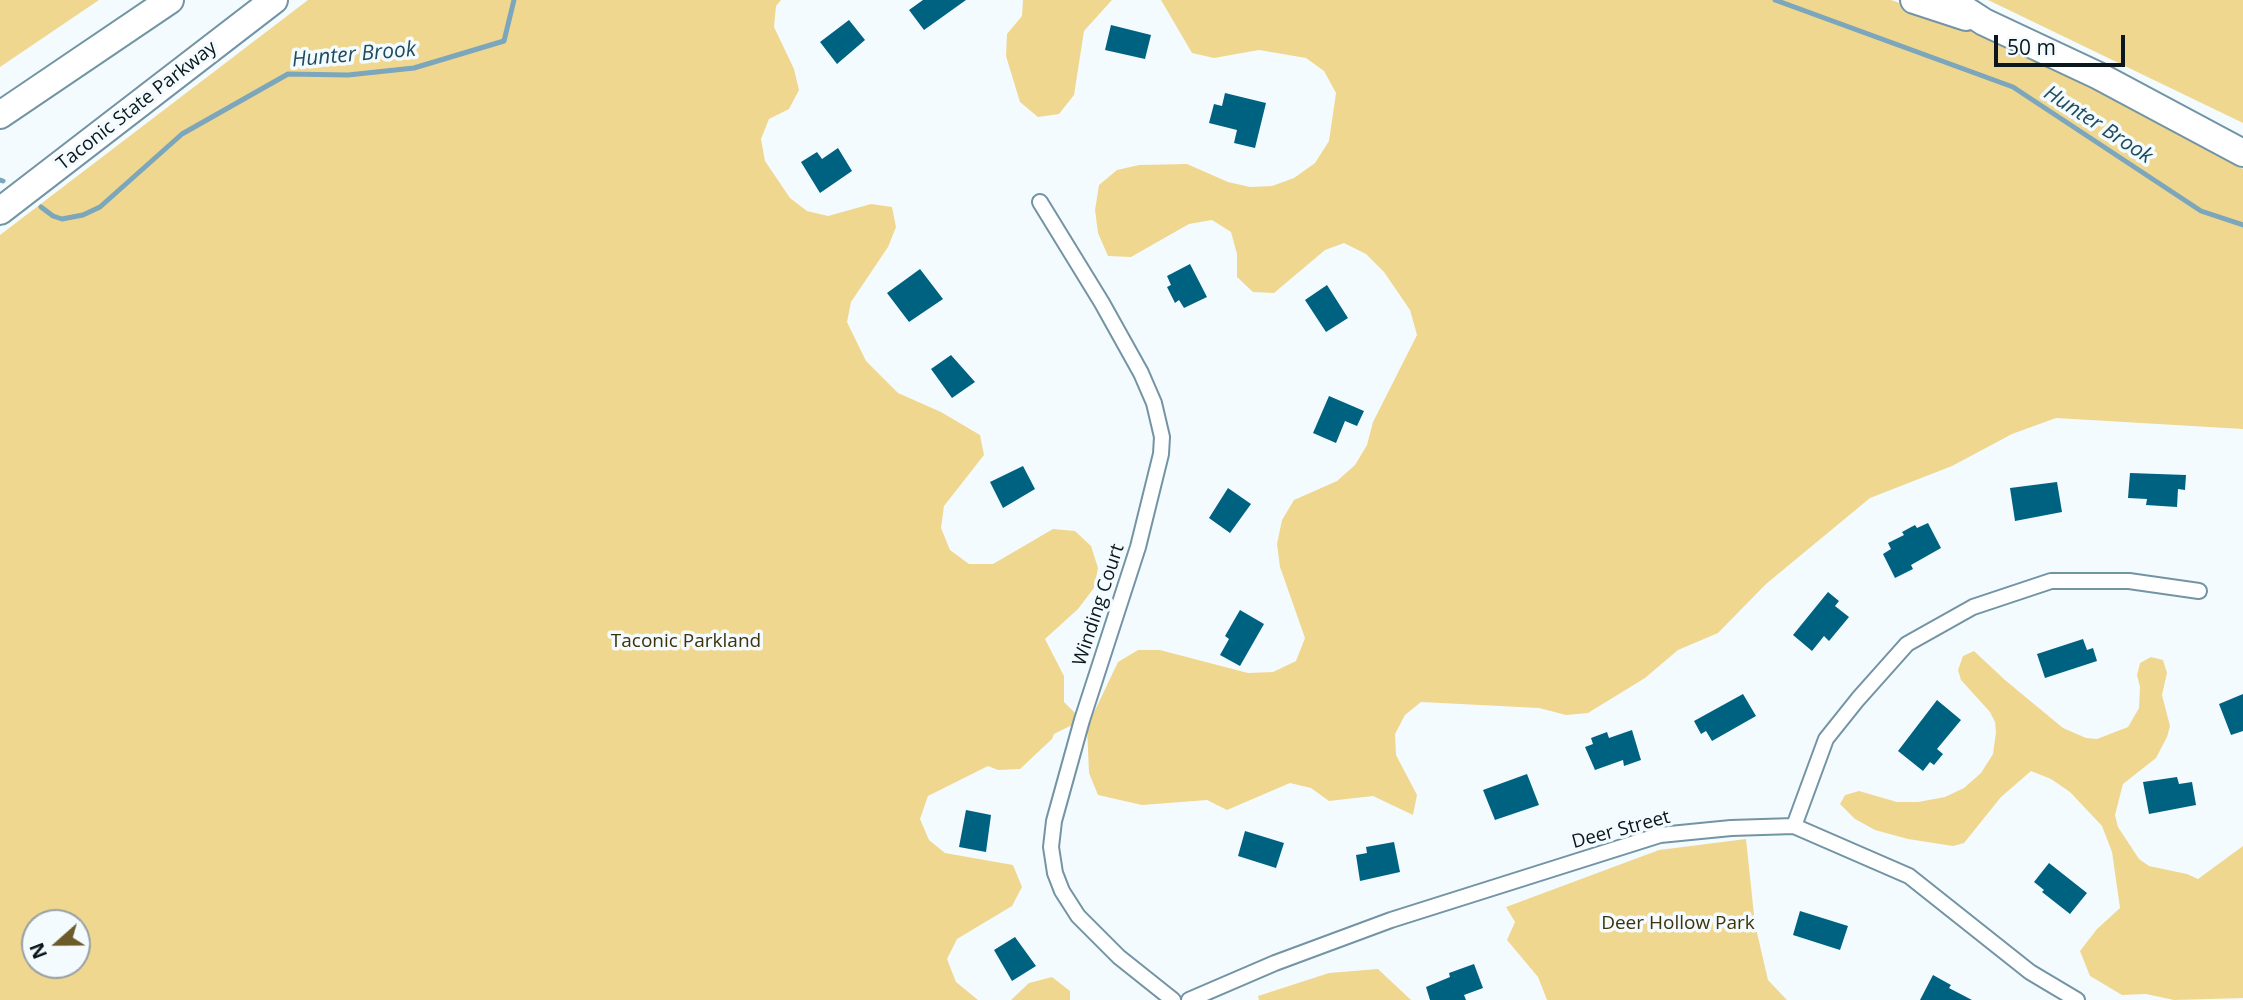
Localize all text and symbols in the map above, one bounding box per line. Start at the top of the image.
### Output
scale bar [1998,21,2129,65]
text: 50 m [2007,33,2056,61]
street label: Taconic State Parkway [52,36,222,176]
water label: Hunter Brook [291,37,417,73]
water label: Hunter Brook [2039,81,2157,169]
street label: Winding Court [1069,541,1129,669]
park label: Taconic Parkland [611,631,761,653]
street label: Deer Street [1569,806,1673,854]
north arrow [21,909,91,979]
park label: Deer Hollow Park [1601,913,1755,935]
text: N [23,939,53,963]

